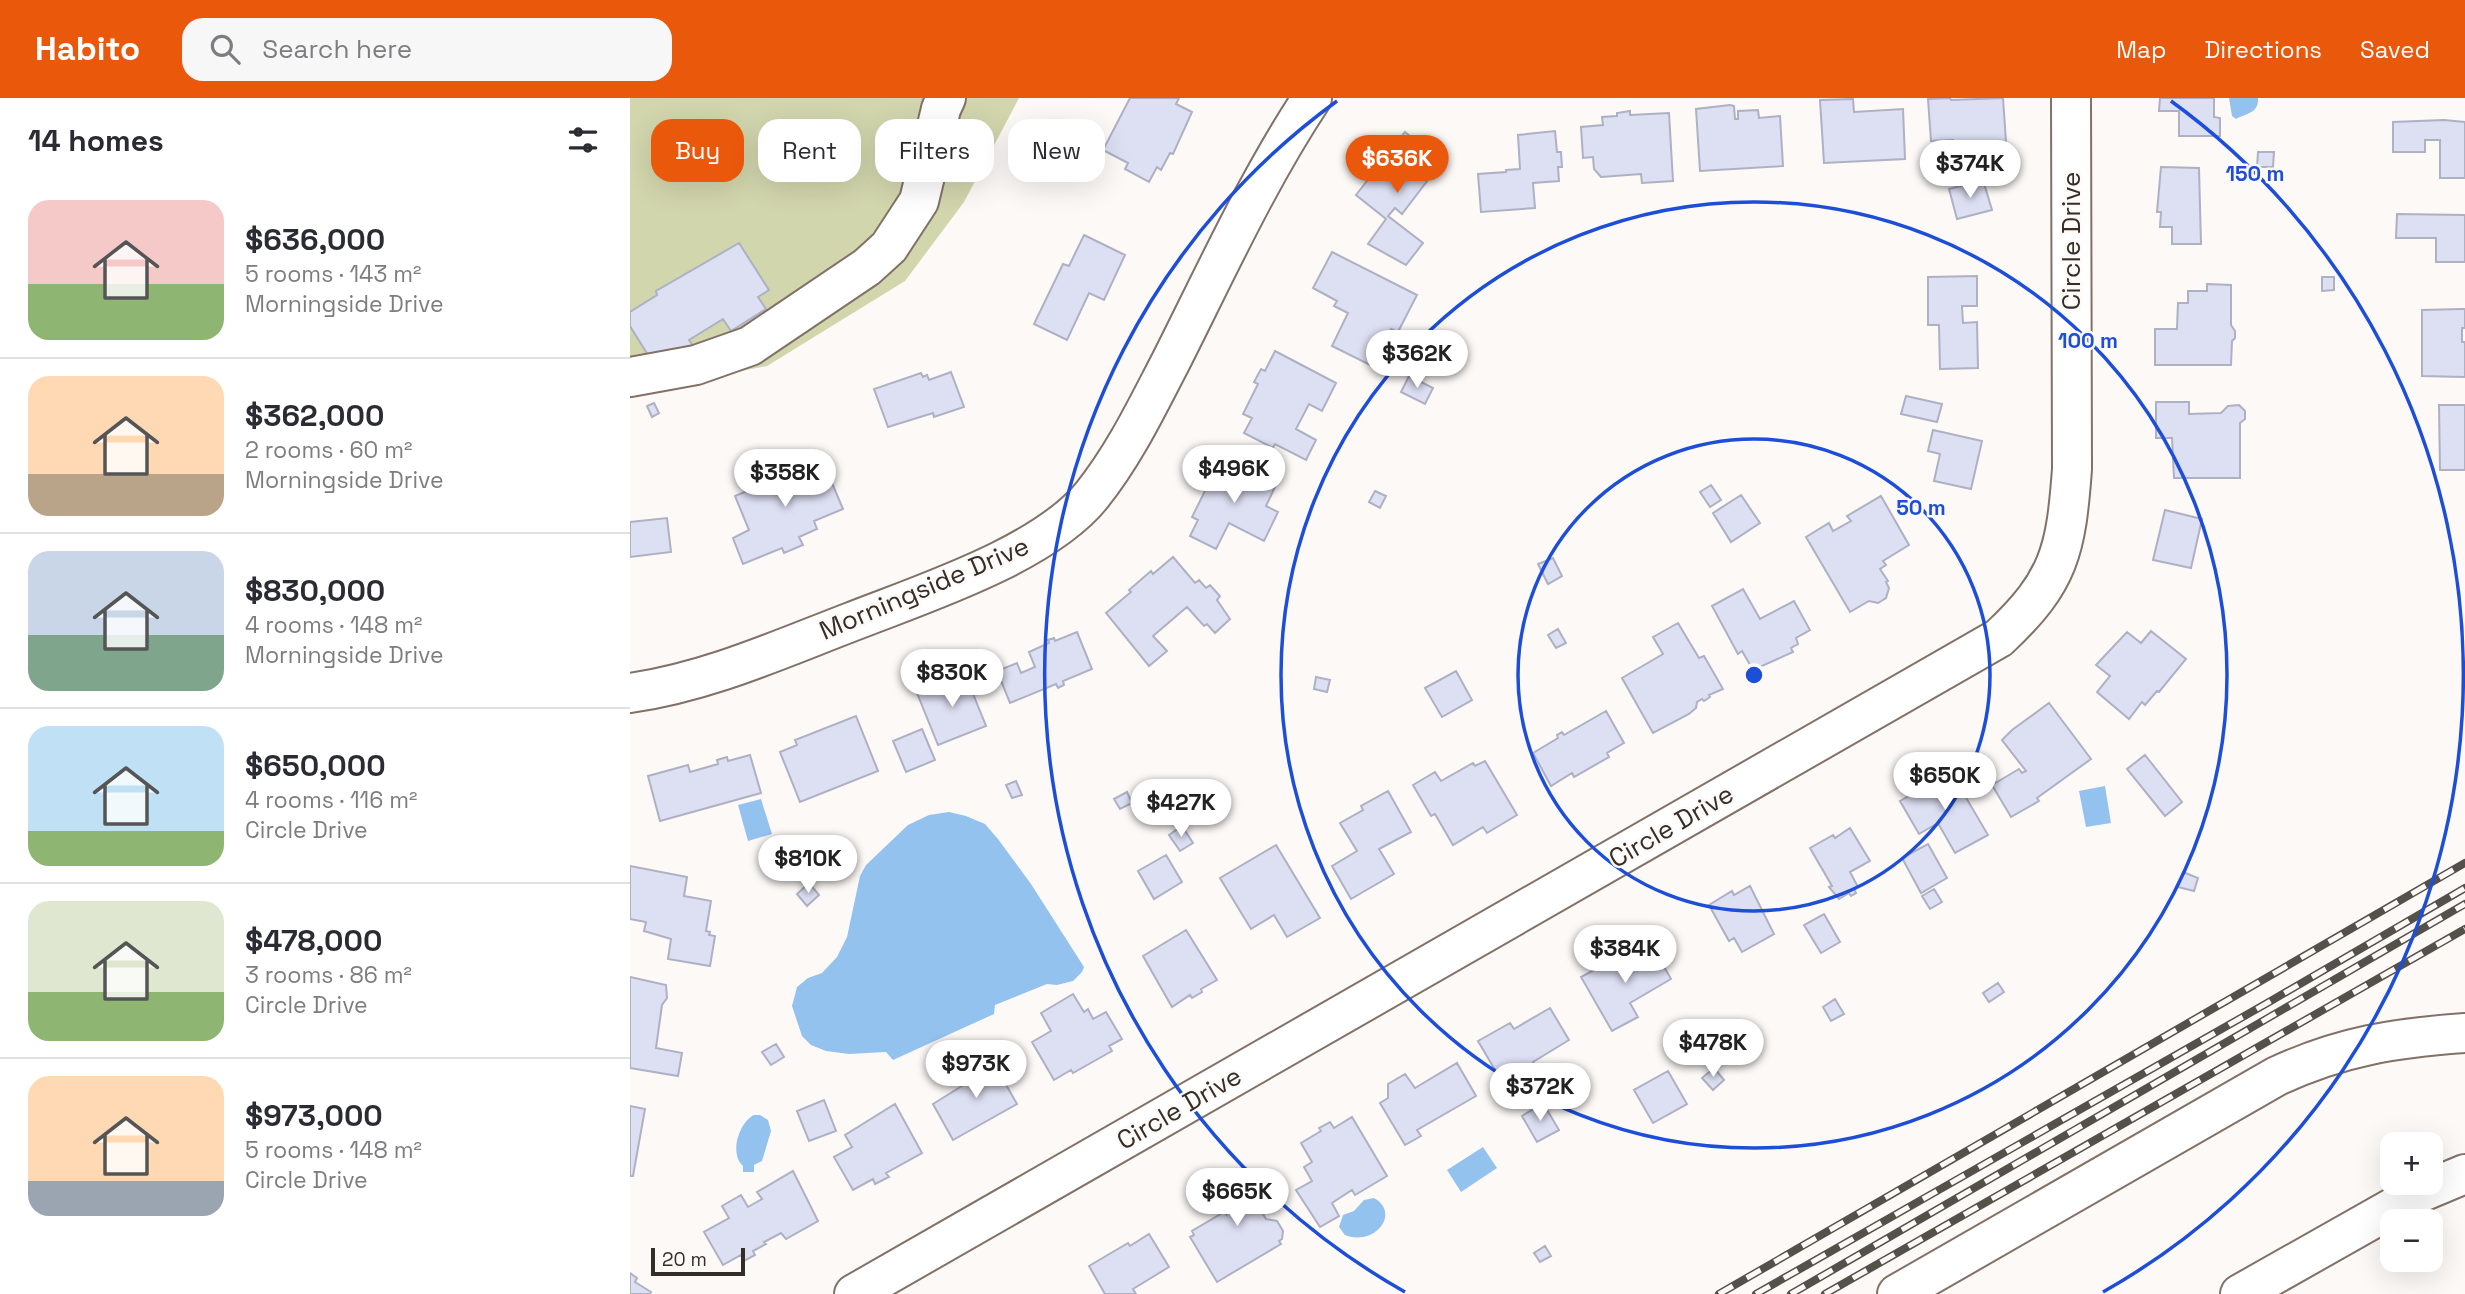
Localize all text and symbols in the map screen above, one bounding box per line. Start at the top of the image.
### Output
search box [182,18,672,81]
text: Habito [35,28,140,70]
icon: search [206,30,244,68]
text: Search here [262,32,412,66]
text: Map [2116,34,2166,65]
text: Directions [2204,34,2322,65]
text: Saved [2360,34,2430,65]
chip: Buy [651,119,744,182]
chip: Rent [758,119,861,182]
chip: Filters [875,119,994,182]
chip: New [1008,119,1105,182]
text: 14 homes [28,121,164,160]
icon: filters [564,121,602,159]
pin: $636K [1348,136,1446,195]
pin: $374K [1921,140,2019,200]
text: $636K [1362,143,1432,173]
text: $374K [1936,148,2004,178]
text: 150 m [2226,160,2284,187]
street label: Circle Drive [2054,172,2088,310]
text: $636,000 [245,220,385,259]
icon: home [84,228,168,312]
text: 5 rooms · 143 m² [245,259,421,289]
text: Morningside Drive [245,289,444,319]
text: 100 m [2058,327,2118,354]
pin: $362K [1368,330,1466,390]
text: $362K [1382,338,1452,368]
text: $362,000 [245,396,384,435]
icon: home [84,404,168,488]
text: 2 rooms · 60 m² [245,435,412,465]
pin: $496K [1185,446,1283,505]
pin: $358K [736,450,834,509]
text: $496K [1198,453,1270,483]
text: $358K [750,457,820,487]
text: Morningside Drive [245,465,444,495]
text: 50 m [1896,494,1946,521]
street label: Morningside Drive [814,528,1034,648]
text: $830,000 [245,571,385,610]
icon: home [84,579,168,663]
text: 4 rooms · 148 m² [245,610,422,640]
text: Morningside Drive [245,640,444,670]
pin: $830K [903,650,1001,709]
text: $830K [916,657,988,687]
centre of rings [1742,663,1766,687]
text: $650,000 [245,746,386,785]
pin: $650K [1896,752,1994,812]
icon: home [84,754,168,838]
text: $650K [1909,760,1981,790]
street label: Circle Drive [1602,777,1740,875]
pin: $427K [1132,780,1230,839]
text: 4 rooms · 116 m² [245,785,417,815]
text: $427K [1146,787,1216,817]
text: Circle Drive [245,815,368,845]
pin: $810K [759,836,857,895]
text: $810K [774,843,842,873]
text: $478,000 [245,921,382,960]
pin: $384K [1576,926,1674,985]
icon: home [84,929,168,1013]
text: $384K [1590,933,1660,963]
text: 3 rooms · 86 m² [245,960,412,990]
text: Circle Drive [245,990,368,1020]
pin: $478K [1664,1020,1762,1079]
text: $478K [1679,1027,1747,1057]
pin: $973K [927,1040,1025,1100]
text: $973K [942,1048,1010,1078]
street label: Circle Drive [1110,1059,1248,1157]
pin: $372K [1491,1063,1589,1123]
text: $372K [1506,1071,1574,1101]
text: $973,000 [245,1096,383,1135]
icon: home [84,1104,168,1188]
map controls [2380,1132,2443,1272]
button: + [2380,1132,2443,1195]
text: 5 rooms · 148 m² [245,1135,422,1165]
text: Circle Drive [245,1165,368,1195]
pin: $665K [1188,1168,1286,1228]
text: $665K [1202,1176,1272,1206]
button: − [2380,1209,2443,1272]
scale bar [651,1245,746,1277]
text: 20 m [662,1247,707,1272]

